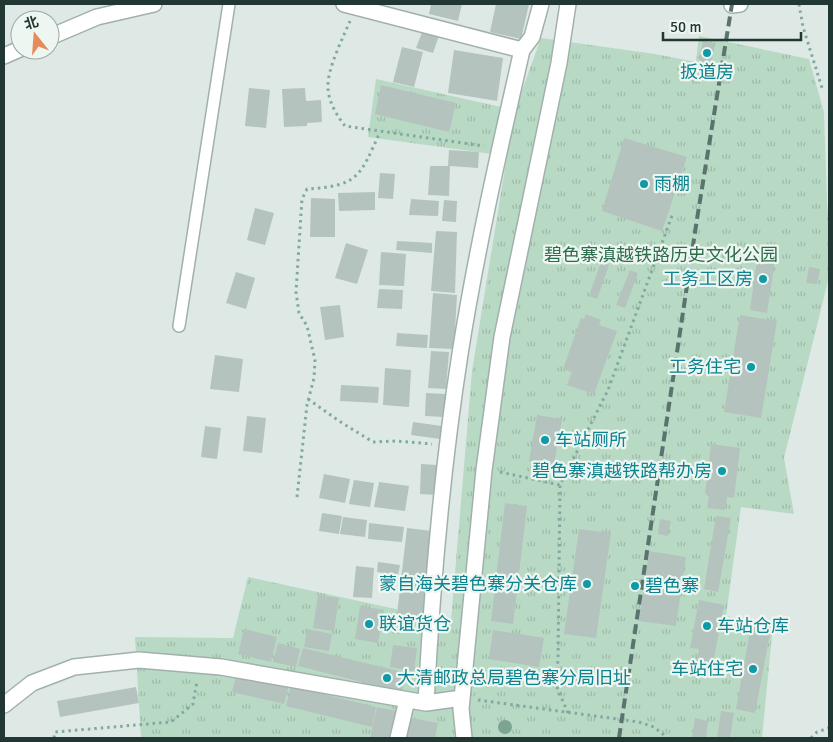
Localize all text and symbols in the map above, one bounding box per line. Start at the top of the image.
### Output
north arrow [10,10,60,60]
scale bar [663,10,800,42]
text: 北 [22,13,41,33]
text: 50 m [670,18,701,36]
marker: 扳道房 [701,47,713,59]
place label: 扳道房 [680,61,734,83]
place label: 雨棚 [654,173,690,195]
marker: 雨棚 [638,178,650,190]
park label: 碧色寨滇越铁路历史文化公园 [544,244,778,266]
place label: 工务工区房 [663,268,753,290]
marker: 工务工区房 [757,273,769,285]
place label: 工务住宅 [669,356,741,378]
marker: 工务住宅 [745,361,757,373]
place label: 车站厕所 [555,429,627,451]
marker: 车站厕所 [539,434,551,446]
place label: 碧色寨滇越铁路帮办房 [532,460,712,482]
marker: 碧色寨滇越铁路帮办房 [716,465,728,477]
place label: 蒙自海关碧色寨分关仓库 [379,573,577,595]
place label: 碧色寨 [645,575,699,597]
marker: 蒙自海关碧色寨分关仓库 [581,578,593,590]
marker: 碧色寨 [629,580,641,592]
place label: 联谊货仓 [379,613,451,635]
place label: 车站仓库 [717,615,789,637]
marker: 联谊货仓 [363,618,375,630]
marker: 车站仓库 [701,620,713,632]
place label: 车站住宅 [671,658,743,680]
marker: 车站住宅 [747,663,759,675]
place label: 大清邮政总局碧色寨分局旧址 [397,667,631,689]
marker: 大清邮政总局碧色寨分局旧址 [381,672,393,684]

